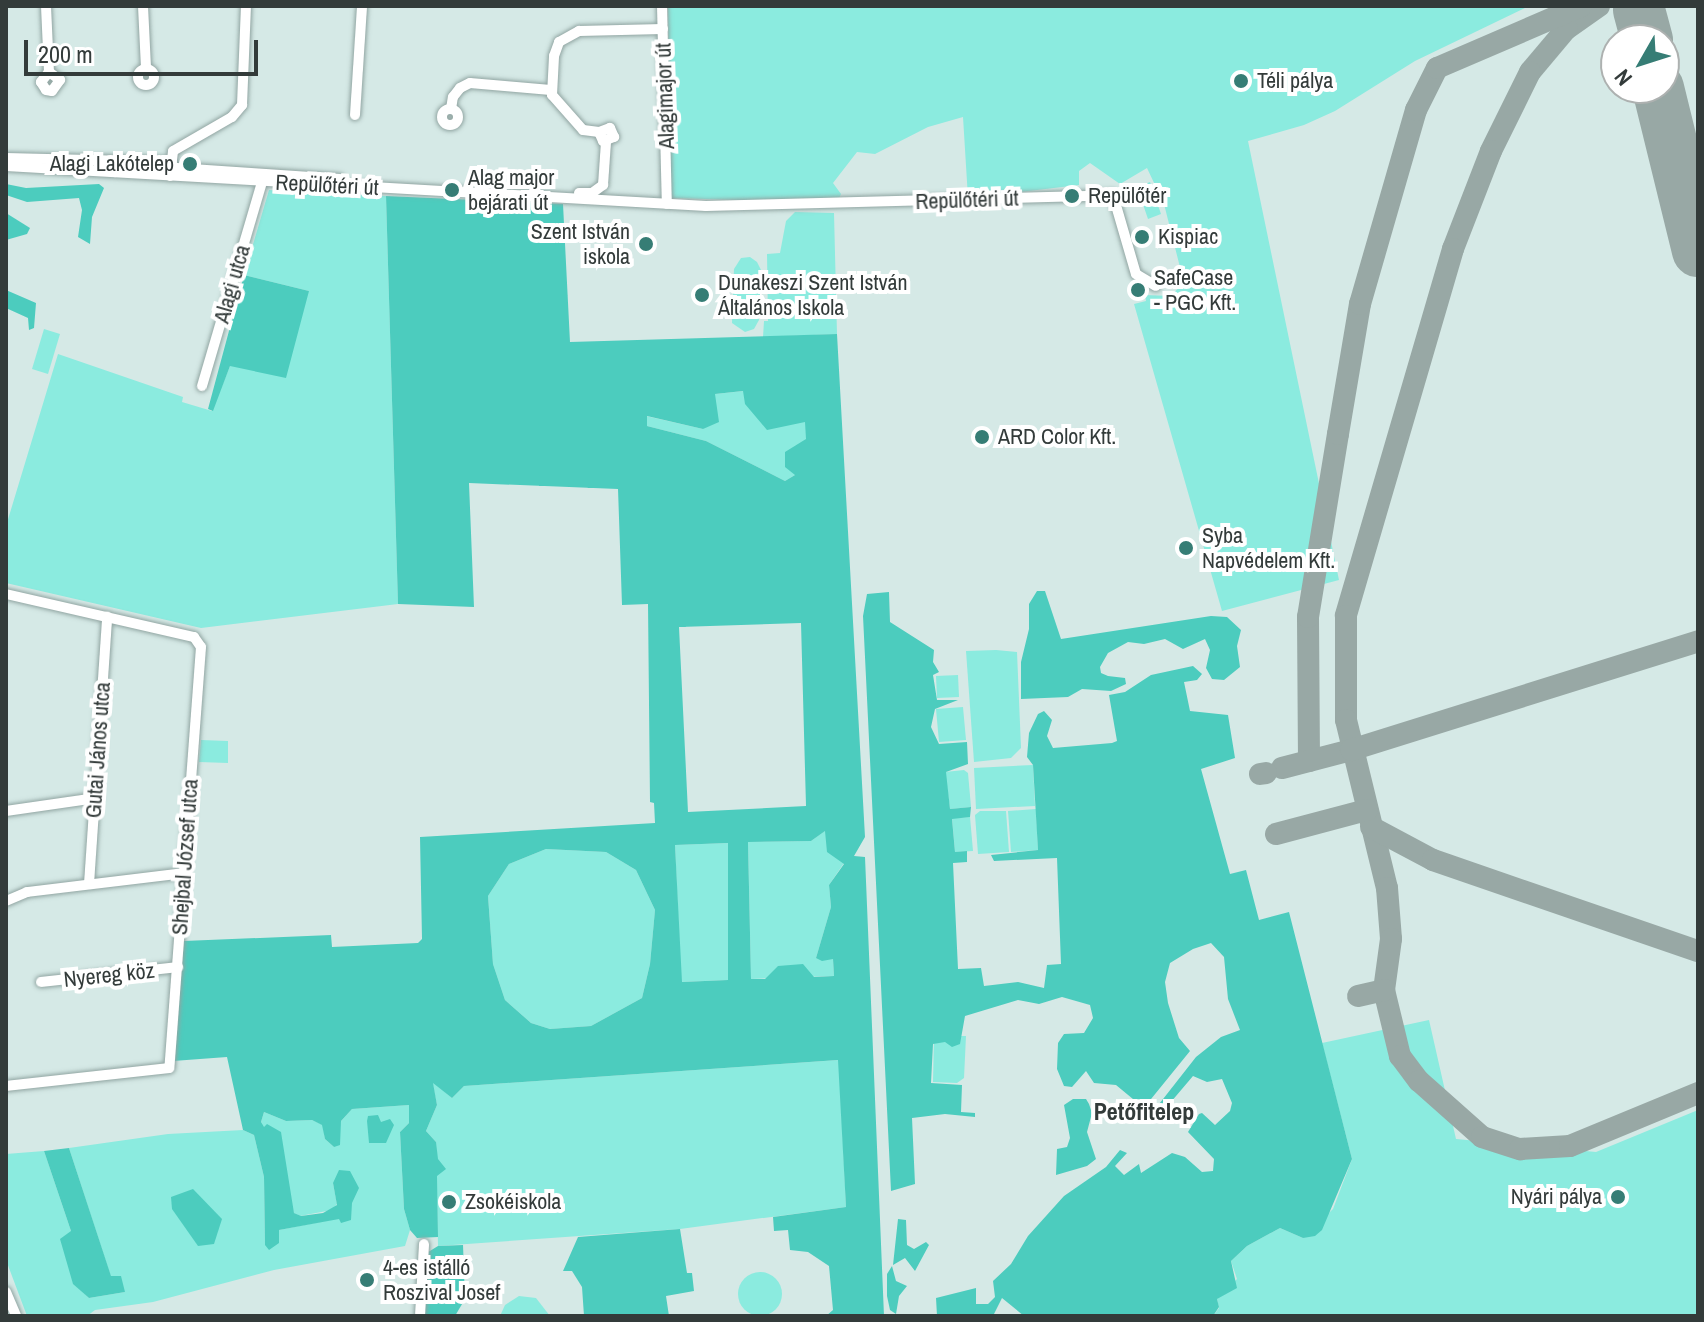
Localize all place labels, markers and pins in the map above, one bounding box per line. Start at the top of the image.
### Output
place label: Téli pálya [1257,68,1333,94]
marker: Téli pálya [1232,72,1250,90]
place label: Alagi Lakótelep [50,151,174,177]
marker: Alagi Lakótelep [181,155,199,173]
place label: Alag major bejárati út [468,164,554,216]
marker: Alag major bejárati út [443,181,461,199]
place label: Repülőtér [1088,183,1166,209]
marker: Repülőtér [1063,187,1081,205]
place label: Szent István iskola [531,218,630,270]
place label: Kispiac [1158,224,1218,250]
marker: Kispiac [1133,228,1151,246]
marker: Szent István iskola [637,235,655,253]
place label: SafeCase - PGC Kft. [1154,264,1236,316]
place label: Dunakeszi Szent István Általános Iskola [718,269,908,320]
marker: SafeCase - PGC Kft. [1129,281,1147,299]
marker: Dunakeszi Szent István Általános Iskola [693,286,711,304]
place label: ARD Color Kft. [998,424,1116,450]
marker: ARD Color Kft. [973,428,991,446]
place label: Syba Napvédelem Kft. [1202,522,1335,574]
marker: Syba Napvédelem Kft. [1177,539,1195,557]
place label: Nyári pálya [1511,1184,1602,1210]
marker: Nyári pálya [1609,1188,1627,1206]
place label: Zsokéiskola [465,1189,561,1215]
marker: Zsokéiskola [440,1193,458,1211]
place label: 4-es istálló Roszival Josef [383,1254,500,1306]
marker: 4-es istálló Roszival Josef [358,1271,376,1289]

